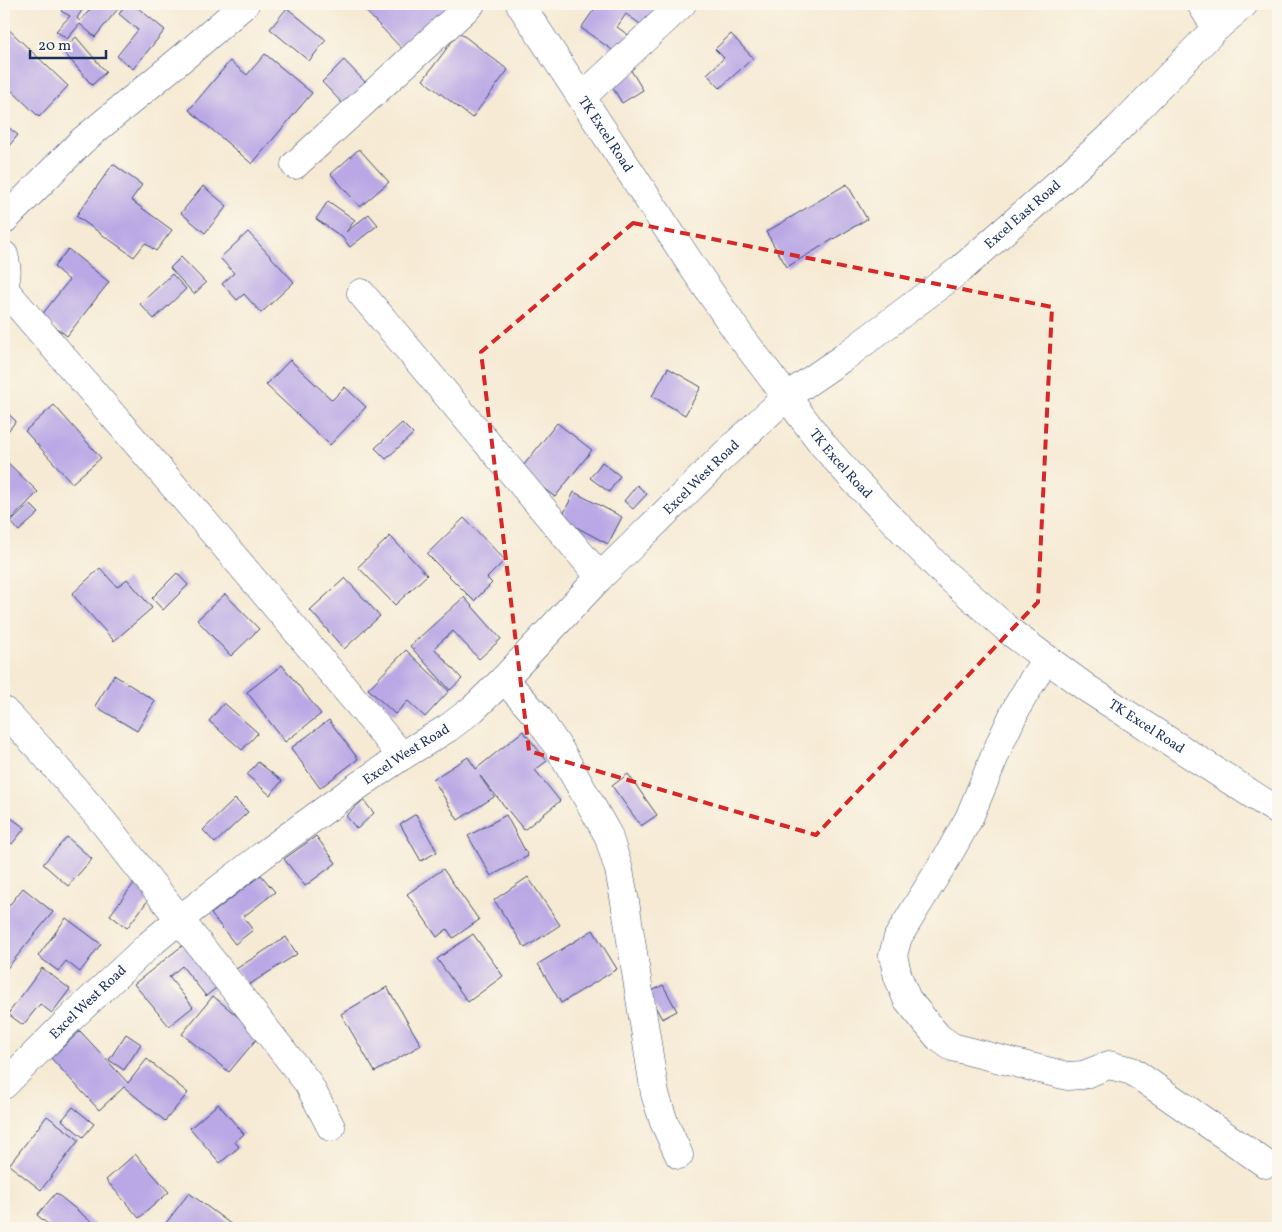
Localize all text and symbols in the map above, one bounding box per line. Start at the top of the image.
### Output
scale bar [30,28,106,60]
text: 20 m [38,36,71,57]
street label: TK Excel Road [574,93,638,176]
street label: Excel East Road [980,176,1065,254]
street label: TK Excel Road [805,425,877,503]
street label: Excel West Road [659,436,744,519]
street label: TK Excel Road [1105,695,1188,758]
street label: Excel West Road [359,720,453,789]
street label: Excel West Road [45,961,131,1044]

